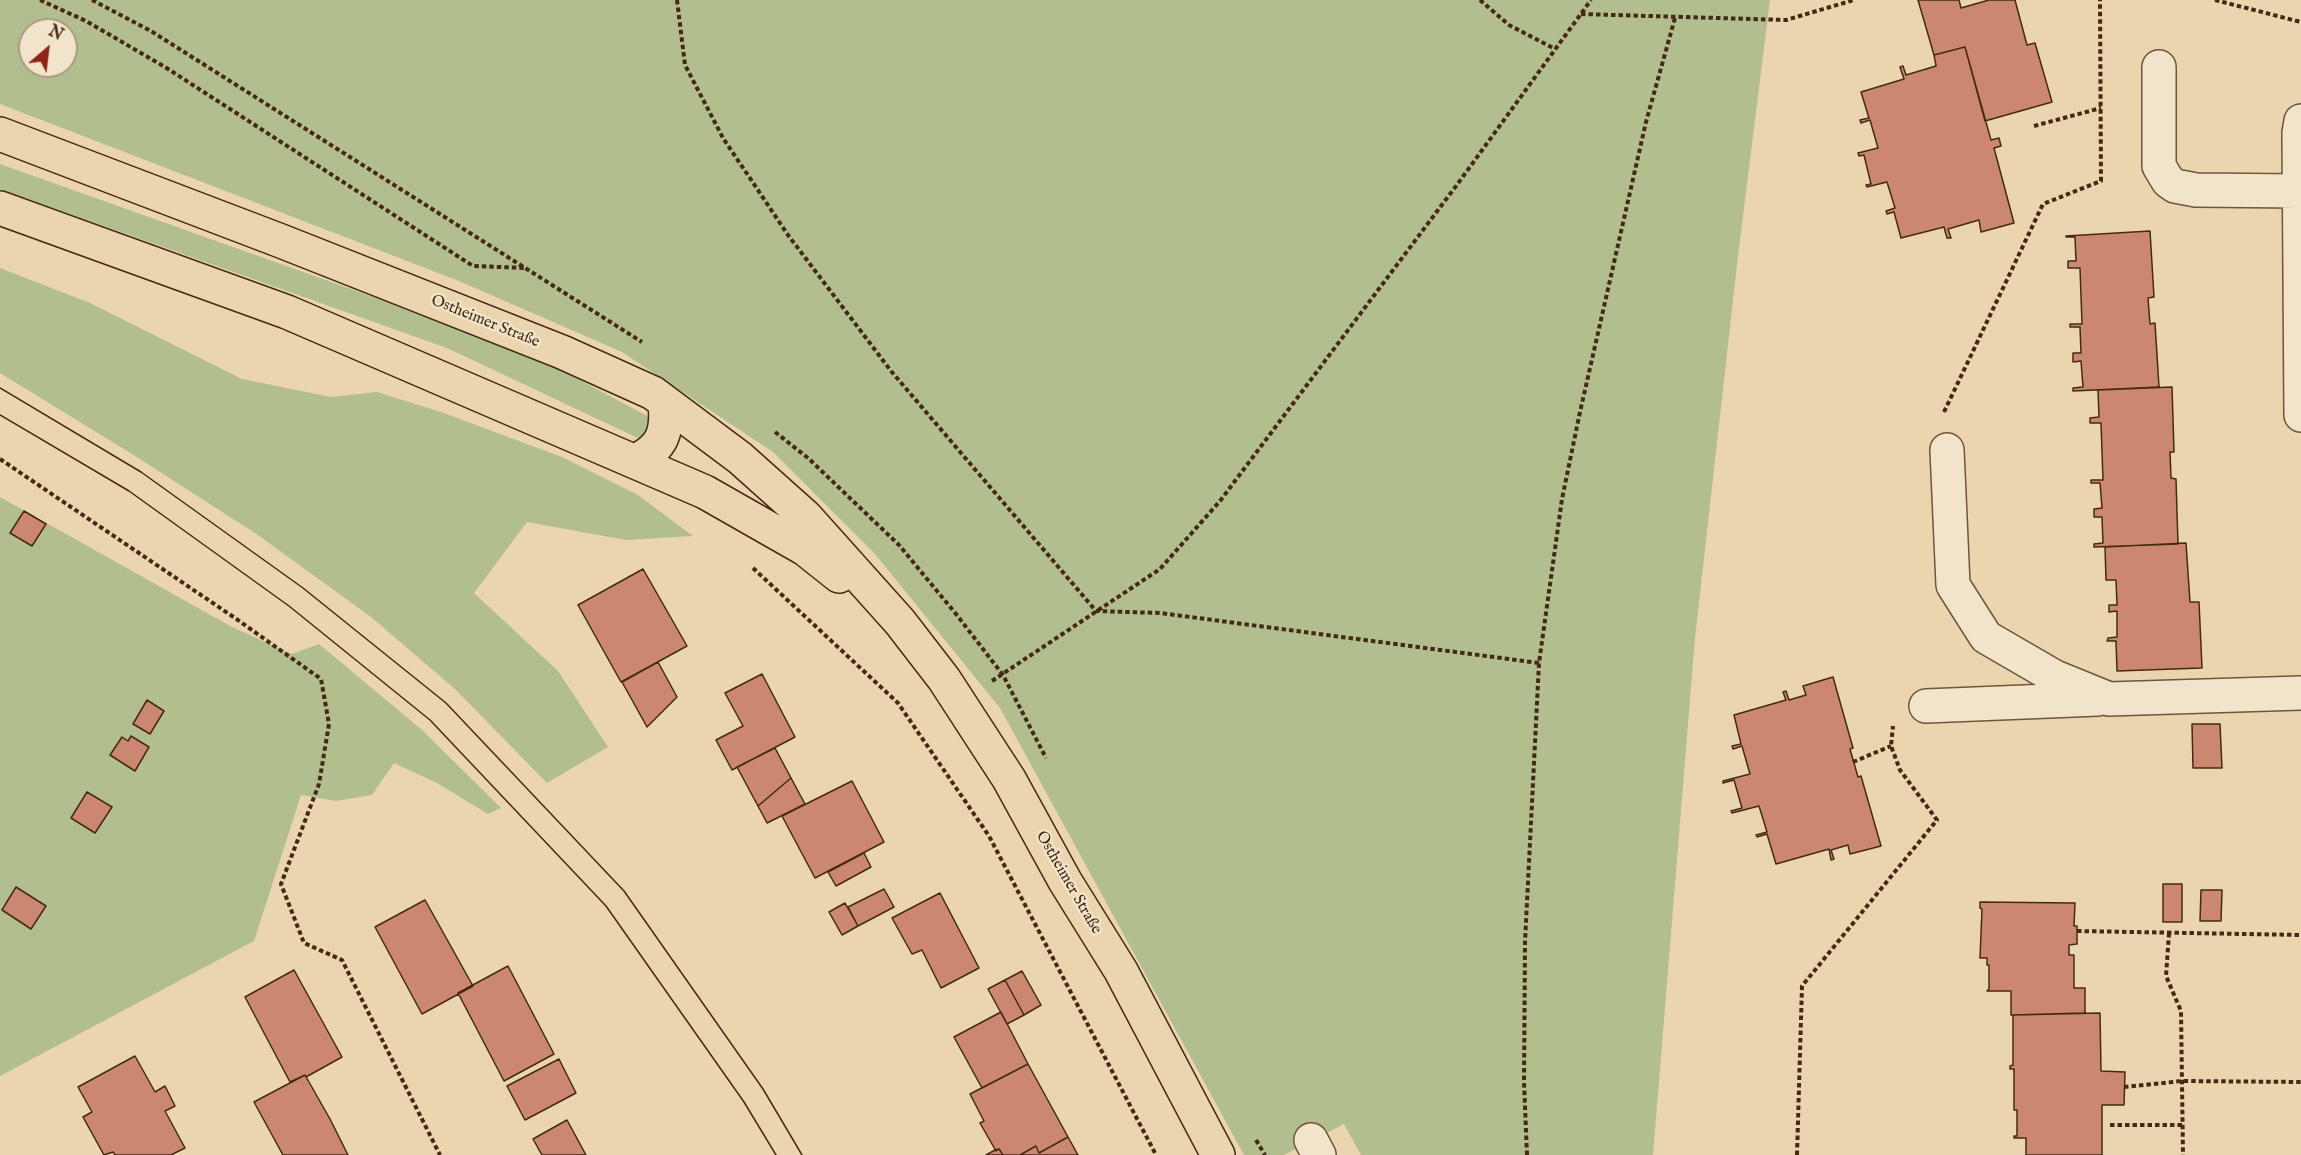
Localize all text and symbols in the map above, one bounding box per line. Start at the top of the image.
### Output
north arrow [18,18,78,78]
text: N [45,22,66,46]
street label: Ostheimer Straße [428,291,542,353]
street label: Ostheimer Straße [1031,828,1105,938]

